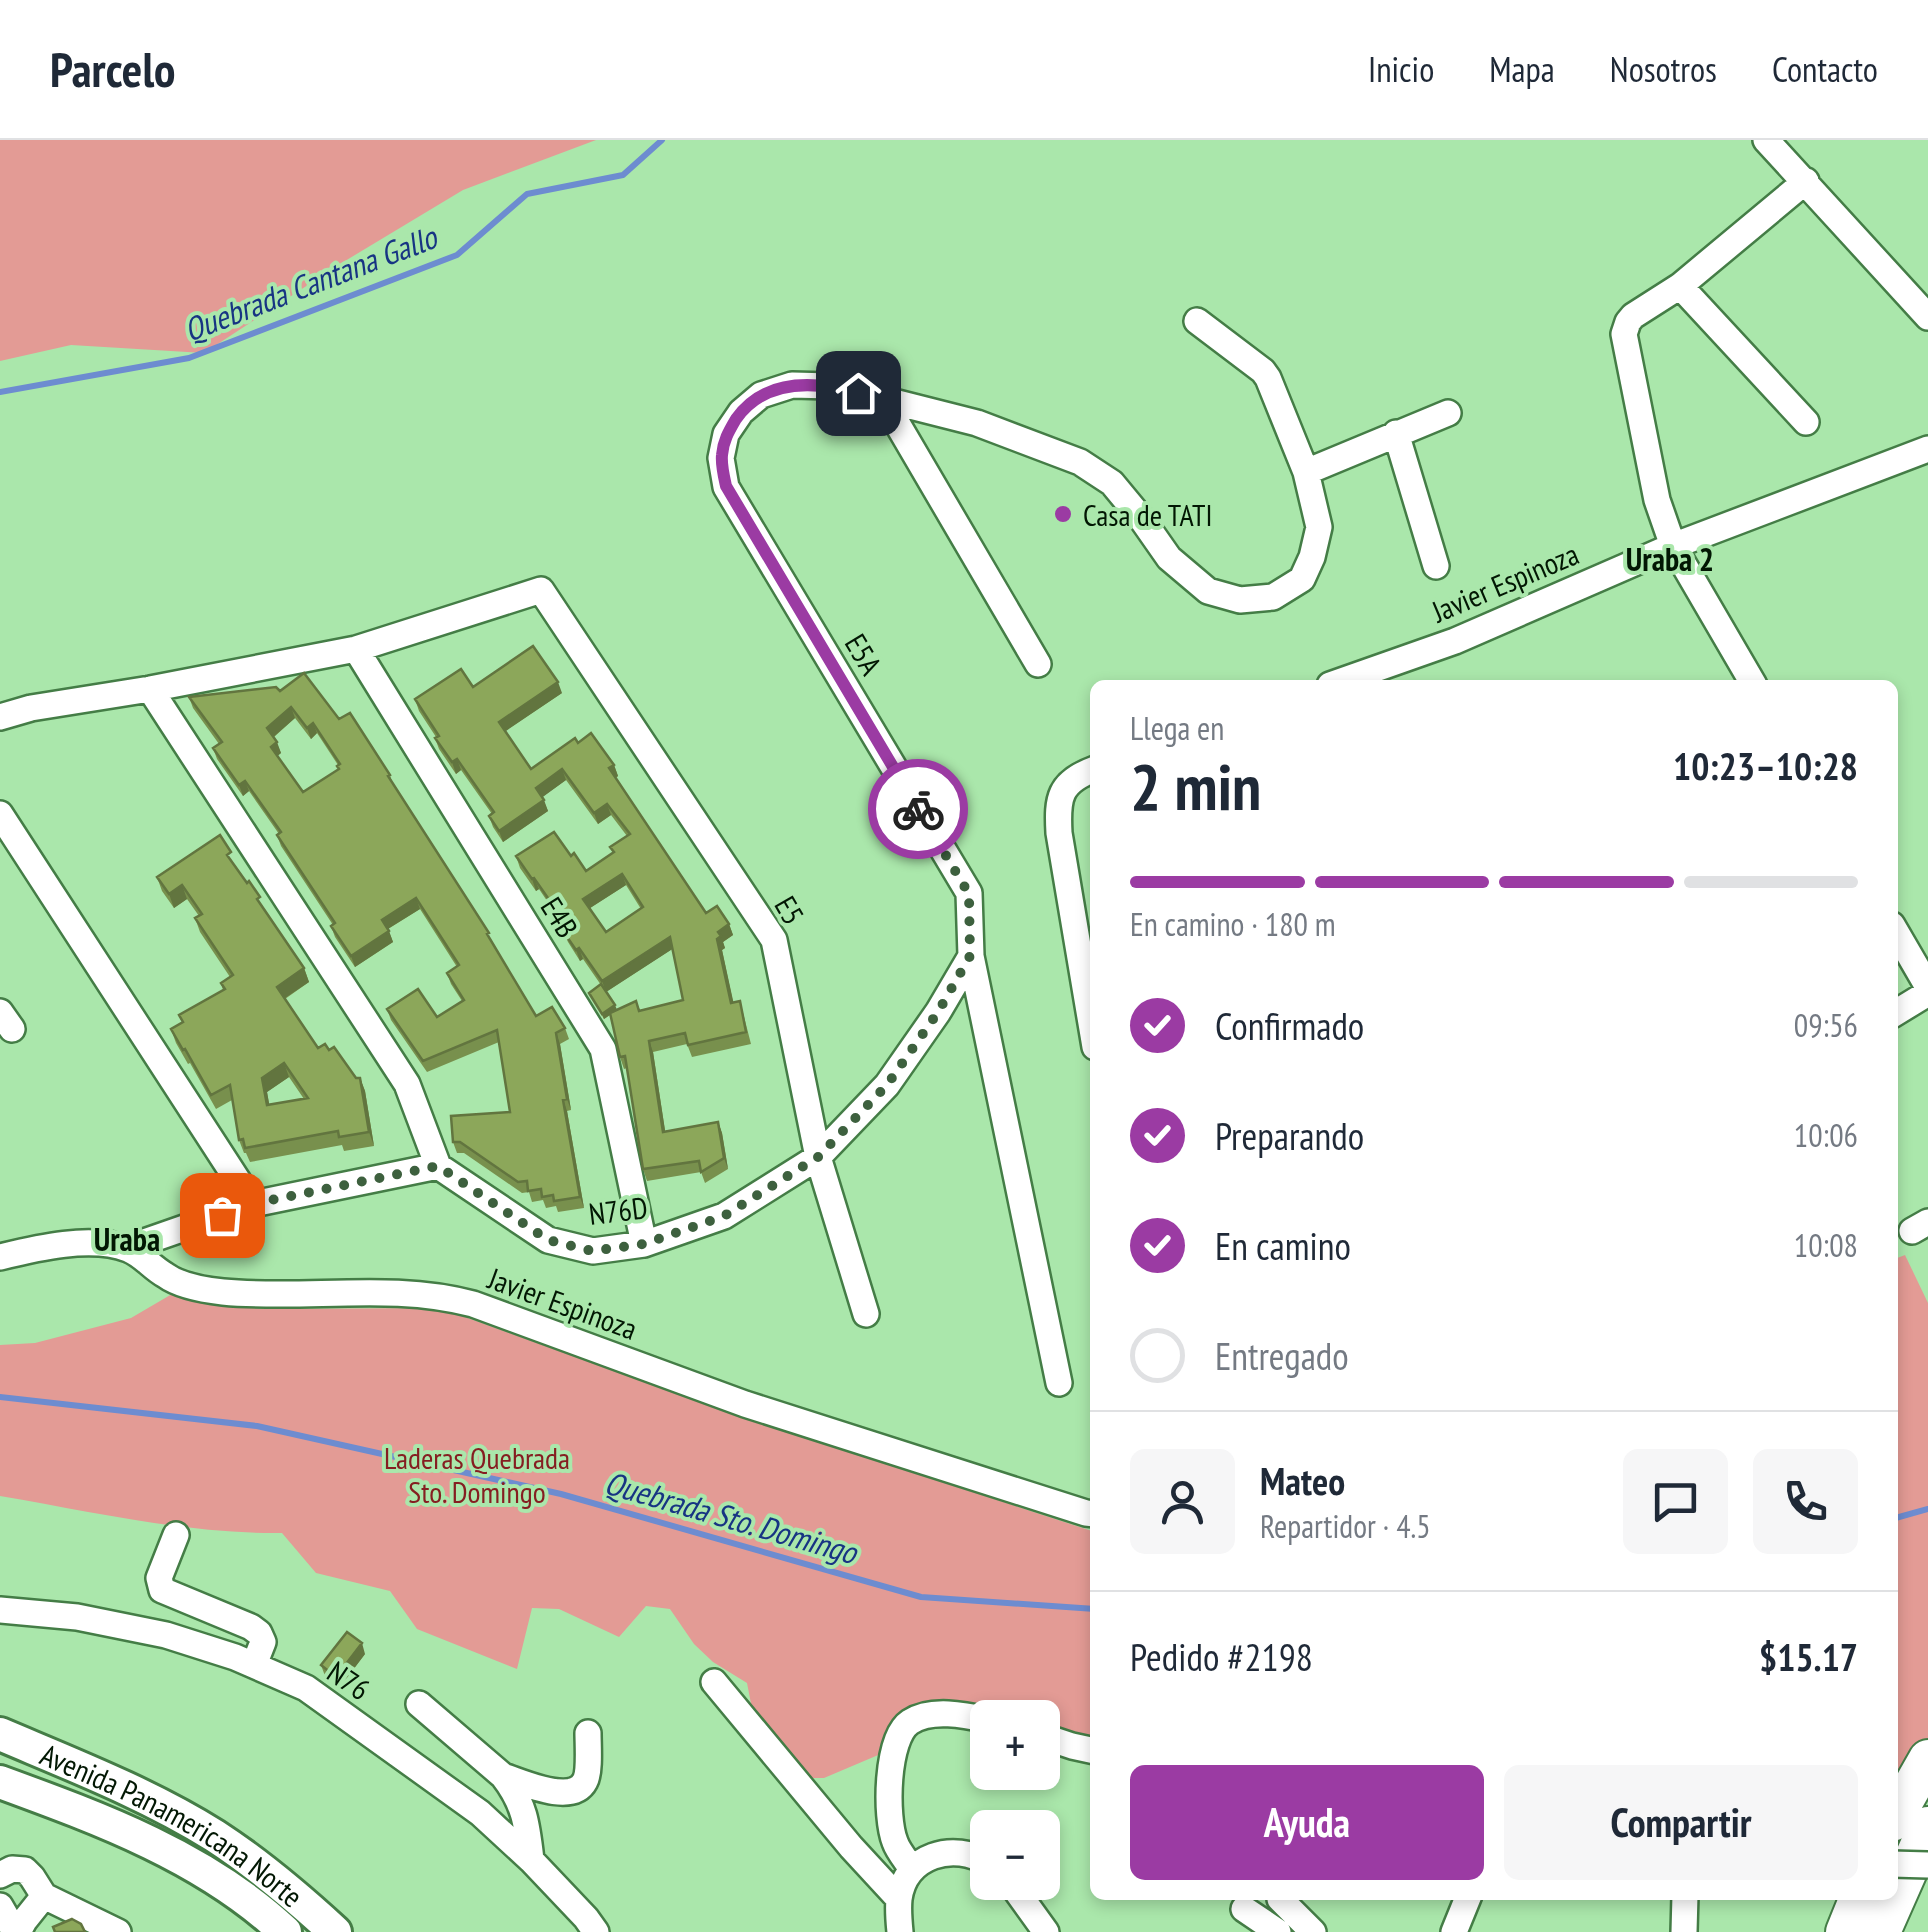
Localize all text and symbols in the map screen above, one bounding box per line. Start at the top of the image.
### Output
text: Parcelo [50,38,175,100]
text: Inicio [1368,46,1434,92]
text: Mapa [1489,46,1555,92]
text: Nosotros [1610,46,1717,92]
text: Contacto [1772,46,1878,92]
water label: Quebrada Cantana Gallo [178,215,444,350]
pin [816,351,901,436]
icon: home [831,366,886,421]
place label: Casa de TATI [1083,495,1213,534]
marker: Casa de TATI [1052,503,1074,525]
street label: Javier Espinoza [1425,534,1584,631]
district label: Uraba 2 [1626,538,1714,580]
street label: E5A [837,627,892,682]
text: Llega en [1130,707,1224,749]
text: 10:23–10:28 [1673,741,1858,790]
text: 2 min [1130,744,1261,828]
courier [868,759,968,859]
icon: bike [891,782,946,837]
street label: E4B [533,889,587,945]
street label: E5 [767,889,813,931]
text: En camino · 180 m [1130,903,1336,945]
icon: check [1130,998,1185,1053]
text: Confirmado [1215,1001,1364,1050]
text: 09:56 [1794,1004,1858,1046]
icon: check [1130,1108,1185,1163]
text: Preparando [1215,1111,1364,1160]
text: 10:06 [1794,1114,1858,1156]
pin [180,1173,265,1258]
street label: N76D [586,1187,650,1233]
icon: bag [195,1188,250,1243]
district label: Uraba [94,1218,160,1260]
icon: check [1130,1218,1185,1273]
text: En camino [1215,1221,1351,1270]
text: 10:08 [1794,1224,1858,1266]
street label: Javier Espinoza [482,1258,643,1348]
text: Entregado [1215,1331,1349,1380]
park label: Laderas Quebrada Sto. Domingo [384,1438,570,1511]
button: person [1130,1449,1235,1554]
button: chat [1623,1449,1728,1554]
button: phone [1753,1449,1858,1554]
text: Mateo [1260,1456,1345,1505]
water label: Quebrada Sto. Domingo [600,1461,864,1574]
text: Repartidor · 4.5 [1260,1505,1431,1547]
text: Pedido #2198 [1130,1632,1313,1681]
text: $15.17 [1759,1632,1858,1681]
street label: N76 [320,1652,378,1708]
map controls [970,1700,1060,1900]
button: + [970,1700,1060,1790]
street label: Avenida Panamericana Norte [35,1734,312,1915]
button: Ayuda [1130,1765,1484,1880]
button: Compartir [1504,1765,1858,1880]
button: − [970,1810,1060,1900]

